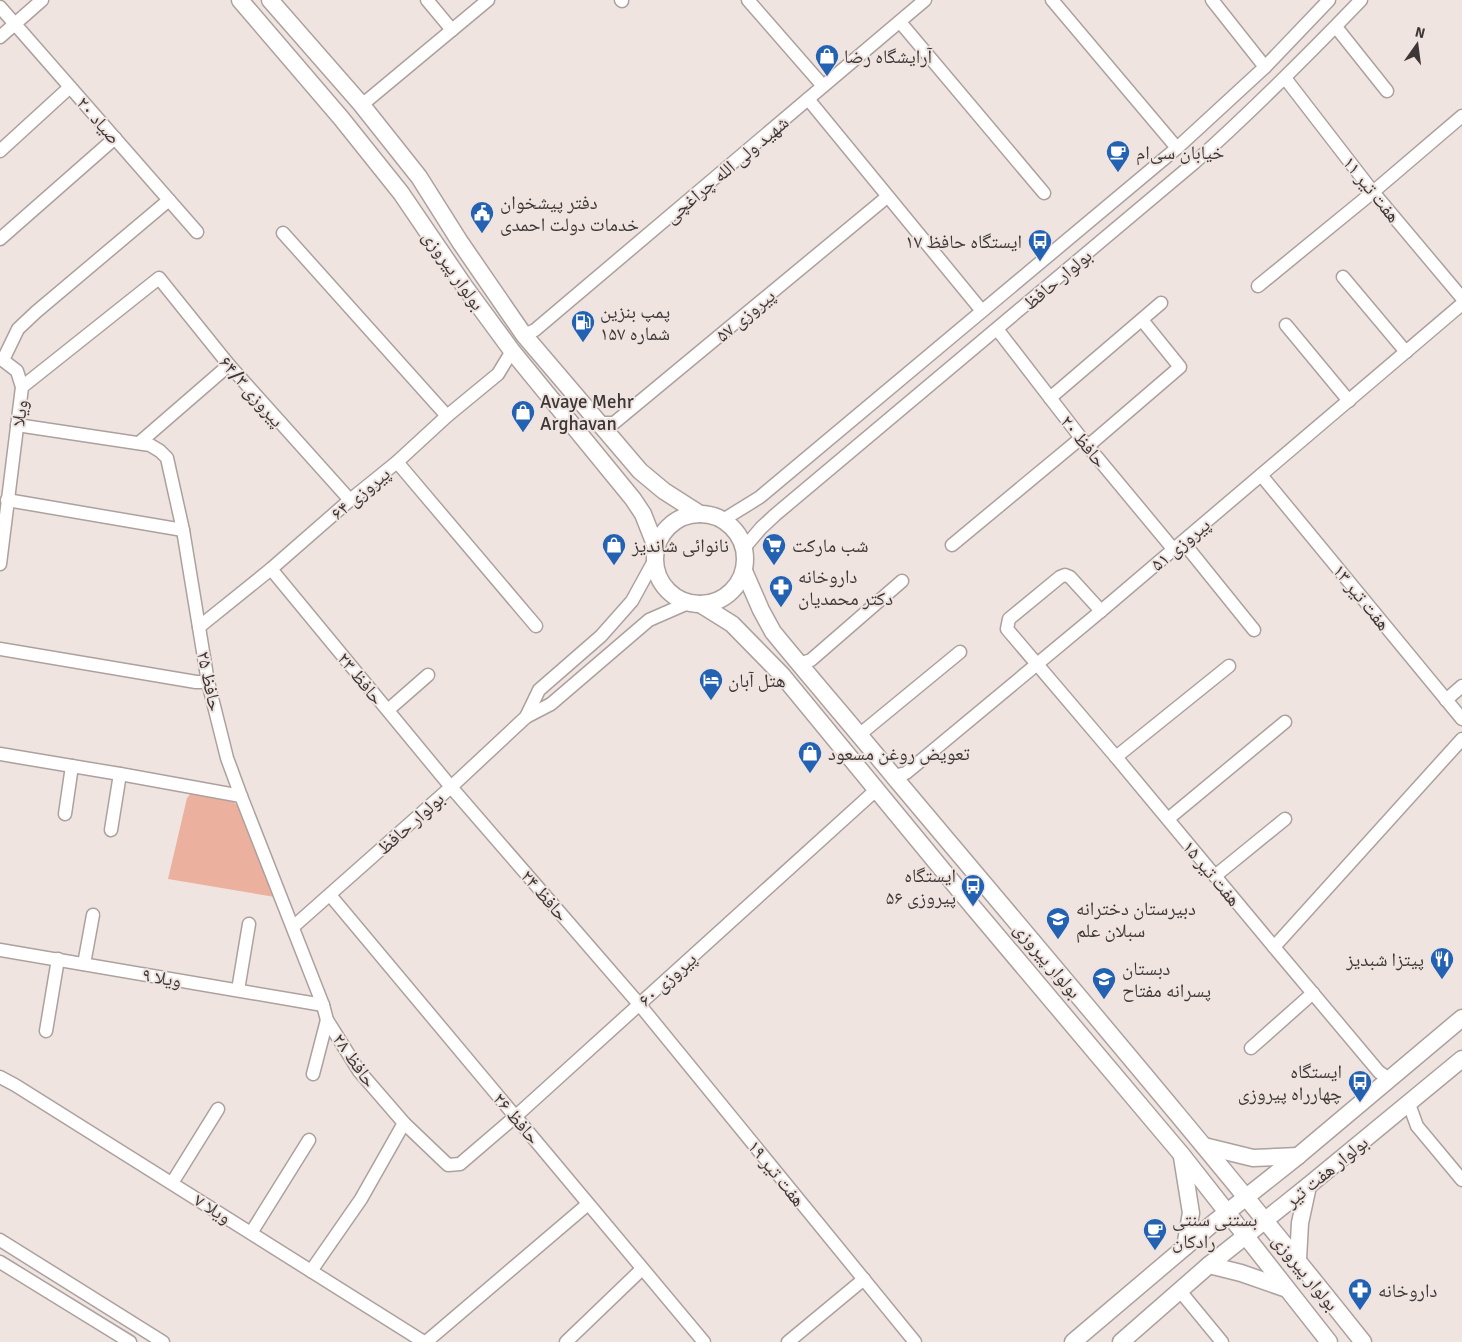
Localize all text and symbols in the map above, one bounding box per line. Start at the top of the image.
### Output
north arrow [1392,20,1442,70]
text: N [1413,23,1427,42]
shop icon: آرایشگاه رضا [814,43,840,77]
place label: آرایشگاه رضا [844,45,933,69]
street label: صیاد ۲۰ [71,92,126,150]
street label: شهید ولی الله چراغچی [659,111,794,229]
cafe icon: خیابان سی‌ام [1105,139,1131,173]
place label: خیابان سی‌ام [1136,141,1224,166]
street label: هفت تیر ۱۱ [1337,151,1405,228]
place label: دفتر پیشخوان خدمات دولت احمدی [500,191,639,237]
public building icon: دفتر پیشخوان خدمات دولت احمدی [469,200,495,234]
street label: بولوار پیروزی [417,226,489,315]
bus stop icon: ایستگاه حافظ ۱۷ [1027,228,1053,262]
place label: ایستگاه حافظ ۱۷ [905,230,1022,254]
street label: بولوار حافظ [1018,244,1097,316]
street label: پیروزی ۵۷ [711,284,780,348]
place label: پمپ بنزین شماره ۱۵۷ [600,300,670,346]
fuel station icon: پمپ بنزین شماره ۱۵۷ [570,309,596,343]
street label: پیروزی ۶۴/۳ [214,351,289,432]
place label: Avaye Mehr Arghavan [540,390,634,436]
street label: ویلا [6,398,34,428]
shop icon: Avaye Mehr Arghavan [510,399,536,433]
street label: حافظ ۲۰ [1055,410,1112,473]
street label: پیروزی ۶۴ [326,462,395,526]
street label: پیروزی ۵۱ [1146,513,1215,577]
shop icon: نانوائی شاندیز [601,532,627,566]
supermarket icon: شب مارکت [761,532,787,566]
place label: نانوائی شاندیز [631,534,729,558]
place label: شب مارکت [792,534,868,558]
street label: هفت تیر ۱۳ [1327,559,1395,636]
place label: داروخانه دکتر محمدیان [798,565,893,611]
pharmacy icon: داروخانه دکتر محمدیان [768,574,794,608]
street label: حافظ ۲۳ [332,647,389,710]
street label: حافظ ۲۵ [191,649,227,713]
hotel icon: هتل آبان [698,667,724,701]
place label: هتل آبان [728,669,786,693]
shop icon: تعویض روغن مسعود [797,740,823,774]
place label: تعویض روغن مسعود [828,742,970,766]
street label: بولوار حافظ [372,787,449,860]
street label: هفت تیر ۱۵ [1177,836,1246,912]
place label: ایستگاه پیروزی ۵۶ [886,864,956,910]
street label: حافظ ۲۴ [515,865,573,926]
bus stop icon: ایستگاه پیروزی ۵۶ [960,873,986,907]
place label: دبیرستان دخترانه سبلان علم [1076,897,1196,943]
school or university icon: دبیرستان دخترانه سبلان علم [1045,906,1071,940]
street label: بولوار پیروزی [1008,918,1086,1004]
restaurant icon: پیتزا شبدیز [1429,946,1455,980]
street label: پیروزی ۶۰ [634,947,702,1012]
place label: پیتزا شبدیز [1345,948,1424,972]
place label: دبستان پسرانه مفتاح [1122,957,1211,1003]
street label: ویلا ۹ [140,963,183,993]
school or university icon: دبستان پسرانه مفتاح [1091,966,1117,1000]
street label: حافظ ۲۸ [327,1029,381,1092]
place label: ایستگاه چهارراه پیروزی [1238,1060,1342,1106]
bus stop icon: ایستگاه چهارراه پیروزی [1347,1069,1373,1103]
street label: حافظ ۲۶ [487,1088,545,1150]
street label: بولوار هفت تیر [1279,1131,1373,1213]
street label: هفت تیر ۱۹ [742,1135,810,1212]
street label: ویلا ۷ [189,1188,236,1230]
place label: بستنی سنتی رادکان [1172,1208,1257,1254]
cafe icon: بستنی سنتی رادکان [1142,1217,1168,1251]
street label: بولوار پیروزی [1267,1229,1344,1316]
pharmacy icon: داروخانه [1347,1277,1373,1311]
place label: داروخانه [1378,1279,1437,1303]

